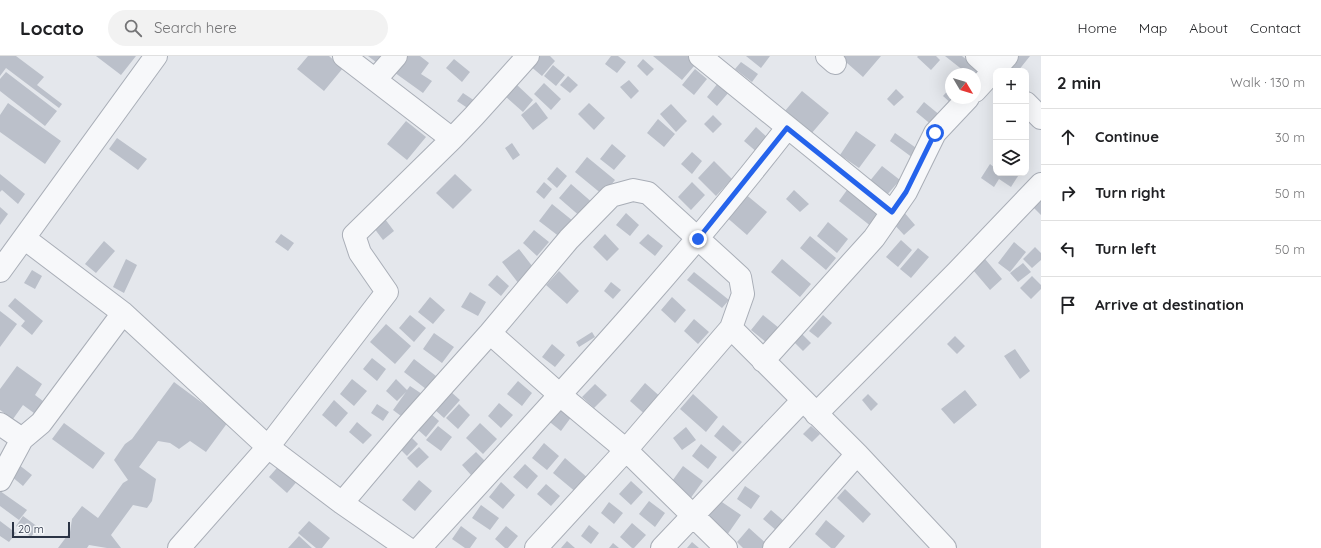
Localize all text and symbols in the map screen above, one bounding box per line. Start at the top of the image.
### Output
search box [108,10,388,46]
text: Locato [20,16,84,40]
icon: search [122,17,144,39]
text: Search here [154,18,237,37]
text: Home [1078,19,1117,37]
text: Map [1139,19,1167,37]
text: About [1189,19,1228,37]
text: Contact [1250,19,1301,37]
north arrow [945,68,981,104]
map controls [993,68,1029,176]
button: + [993,68,1029,104]
text: 2 min [1057,72,1101,93]
text: Walk · 130 m [1230,74,1305,90]
button: − [993,104,1029,140]
route start [926,124,944,142]
icon: ahead [1057,126,1079,148]
text: Continue [1095,127,1159,146]
text: 30 m [1275,129,1305,145]
button: layers [993,140,1029,176]
icon: right [1057,182,1079,204]
text: Turn right [1095,183,1166,202]
text: 50 m [1275,185,1305,201]
route end [689,230,707,248]
icon: left [1057,238,1079,260]
text: Turn left [1095,239,1157,258]
text: 50 m [1275,241,1305,257]
icon: arrive [1057,294,1079,316]
text: Arrive at destination [1095,295,1244,314]
scale bar [12,520,70,539]
text: 20 m [18,522,44,536]

